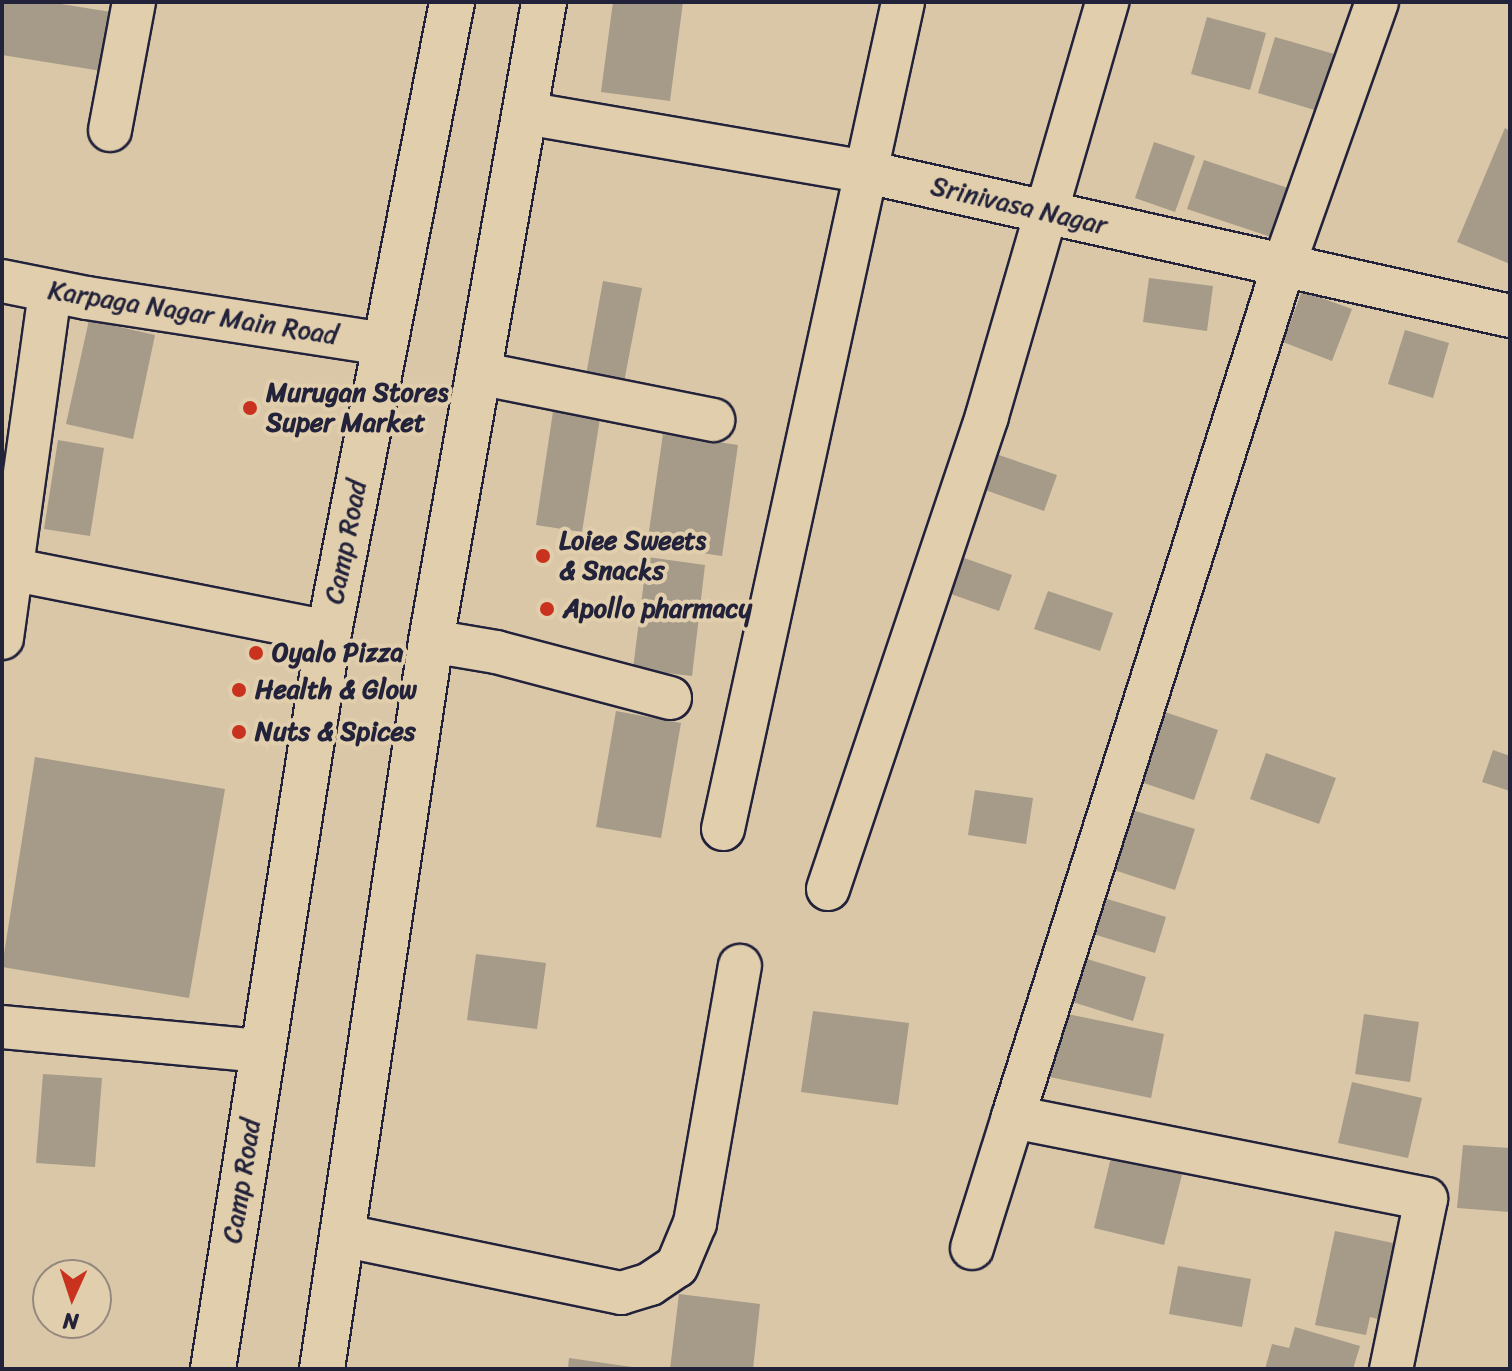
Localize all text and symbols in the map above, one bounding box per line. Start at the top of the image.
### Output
street label: Srinivasa Nagar [928,171,1110,241]
street label: Karpaga Nagar Main Road [46,275,340,351]
place label: Murugan Stores Super Market [266,377,448,438]
marker: Murugan Stores Super Market [241,399,259,417]
street label: Camp Road [319,477,373,607]
place label: Loiee Sweets & Snacks [559,525,707,586]
marker: Loiee Sweets & Snacks [534,547,552,565]
place label: Apollo pharmacy [563,593,752,625]
marker: Apollo pharmacy [538,600,556,618]
place label: Oyalo Pizza [272,637,403,669]
marker: Oyalo Pizza [247,644,265,662]
place label: Health & Glow [255,674,417,706]
marker: Health & Glow [230,681,248,699]
place label: Nuts & Spices [255,716,415,748]
marker: Nuts & Spices [230,723,248,741]
street label: Camp Road [217,1117,267,1245]
north arrow [32,1259,112,1339]
text: N [62,1302,79,1341]

